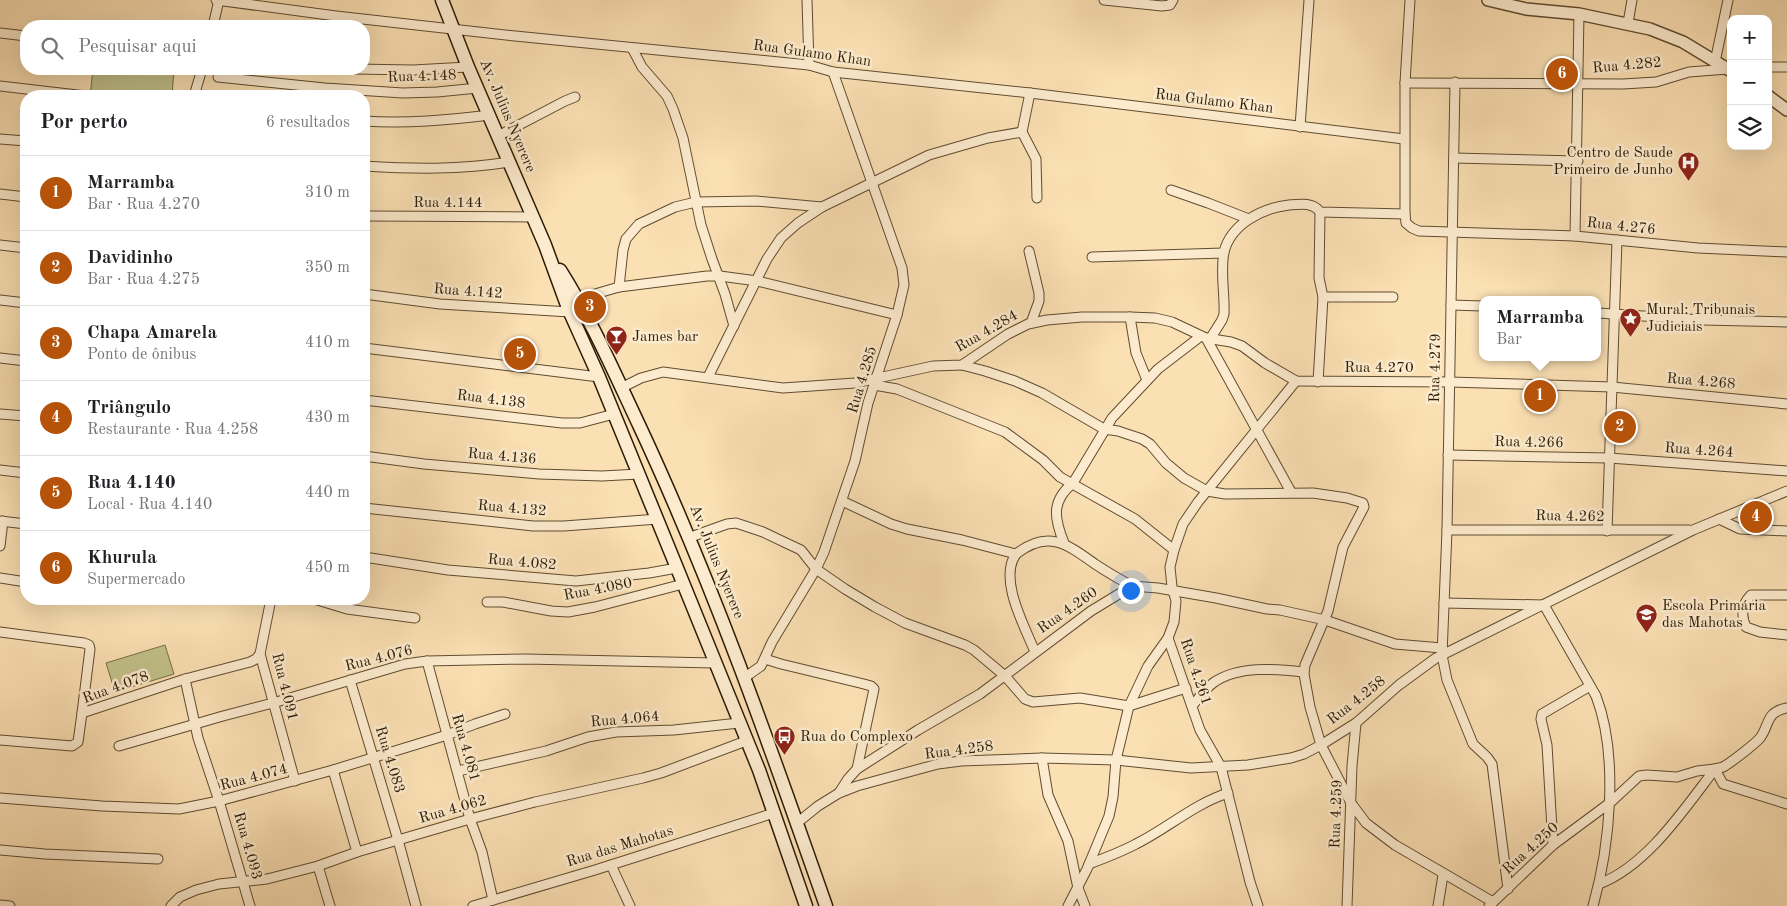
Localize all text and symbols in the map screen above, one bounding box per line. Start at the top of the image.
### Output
map controls [1727,15,1772,150]
button: + [1727,15,1772,60]
search box [20,20,370,75]
icon: search [38,34,66,62]
text: Pesquisar aqui [78,38,197,57]
street label: Rua Gulamo Khan [752,38,872,70]
pin: 6 [1546,55,1578,93]
street label: Rua 4.282 [1592,56,1662,76]
street label: Av. Julius Nyerere [476,57,538,175]
button: − [1727,60,1772,105]
street label: Rua 4.148 [387,68,457,86]
street label: Rua Gulamo Khan [1154,87,1274,117]
button: layers [1727,105,1772,150]
text: Por perto [40,112,128,133]
text: 6 resultados [266,115,350,131]
place label: Centro de Saude Primeiro de Junho [1553,146,1673,178]
hospital icon: Centro de Saude Primeiro de Junho [1677,150,1701,181]
text: Marramba [87,174,175,193]
text: 1 [51,185,61,201]
text: 310 m [305,185,350,201]
street label: Rua 4.144 [413,196,483,211]
text: Bar · Rua 4.270 [87,197,200,213]
street label: Rua 4.276 [1586,216,1656,238]
text: Davidinho [87,249,173,268]
text: 2 [51,260,61,276]
text: 350 m [305,260,350,276]
text: Bar · Rua 4.275 [87,272,200,288]
street label: Rua 4.142 [433,282,503,302]
pin: 3 [574,288,606,326]
popup [1479,296,1601,361]
place label: Mural: Tribunais Judiciais [1646,303,1755,335]
place icon: Mural: Tribunais Judiciais [1618,307,1642,338]
street label: Rua 4.284 [953,308,1021,356]
text: Marramba [1496,309,1584,328]
text: Chapa Amarela [87,324,217,343]
bar icon: James bar [604,325,628,356]
place label: James bar [632,330,698,345]
text: Bar [1496,332,1522,348]
street label: Rua 4.279 [1428,333,1444,403]
text: 3 [51,335,61,351]
text: 410 m [305,335,350,351]
pin: 5 [504,335,536,373]
street label: Rua 4.285 [846,345,880,415]
text: Ponto de ônibus [87,347,196,363]
street label: Rua 4.270 [1344,361,1414,376]
street label: Rua 4.268 [1666,372,1736,392]
pin: 1 [1524,377,1556,415]
street label: Rua 4.138 [456,388,526,412]
text: Triângulo [87,399,171,418]
pin: 2 [1604,408,1636,446]
text: 4 [51,410,61,426]
text: 430 m [305,410,350,426]
text: Restaurante · Rua 4.258 [87,422,258,438]
street label: Rua 4.266 [1494,435,1564,451]
street label: Rua 4.264 [1664,441,1734,461]
street label: Rua 4.136 [467,447,537,467]
text: Rua 4.140 [87,474,176,493]
text: 5 [51,485,61,501]
text: 440 m [305,485,350,501]
text: Local · Rua 4.140 [87,497,212,513]
pin: 4 [1740,498,1772,536]
street label: Rua 4.132 [477,499,547,519]
street label: Av. Julius Nyerere [686,503,746,621]
street label: Rua 4.262 [1535,509,1605,525]
text: Khurula [87,549,157,568]
street label: Rua 4.082 [487,553,557,573]
text: 6 [51,560,61,576]
text: 450 m [305,560,350,576]
text: Supermercado [87,572,185,588]
street label: Rua 4.080 [563,576,633,604]
your location [1118,578,1144,604]
street label: Rua 4.260 [1035,585,1101,637]
place label: Escola Primária das Mahotas [1662,599,1766,631]
school or university icon: Escola Primária das Mahotas [1634,603,1658,634]
street label: Rua 4.261 [1177,637,1213,707]
street label: Rua 4.076 [344,643,414,675]
street label: Rua 4.091 [268,652,300,722]
street label: Rua 4.078 [81,669,151,707]
street label: Rua 4.258 [1325,674,1389,728]
street label: Rua 4.064 [590,710,660,730]
street label: Rua 4.081 [448,713,482,783]
street label: Rua 4.083 [372,725,406,795]
bus stop icon: Rua do Complexo [772,725,796,756]
place label: Rua do Complexo [800,730,913,745]
street label: Rua 4.258 [924,739,994,763]
street label: Rua 4.074 [219,762,289,794]
street label: Rua 4.259 [1328,779,1346,849]
street label: Rua 4.062 [418,793,488,827]
street label: Rua 4.093 [230,811,264,881]
street label: Rua 4.250 [1500,820,1562,878]
street label: Rua das Mahotas [565,824,675,870]

